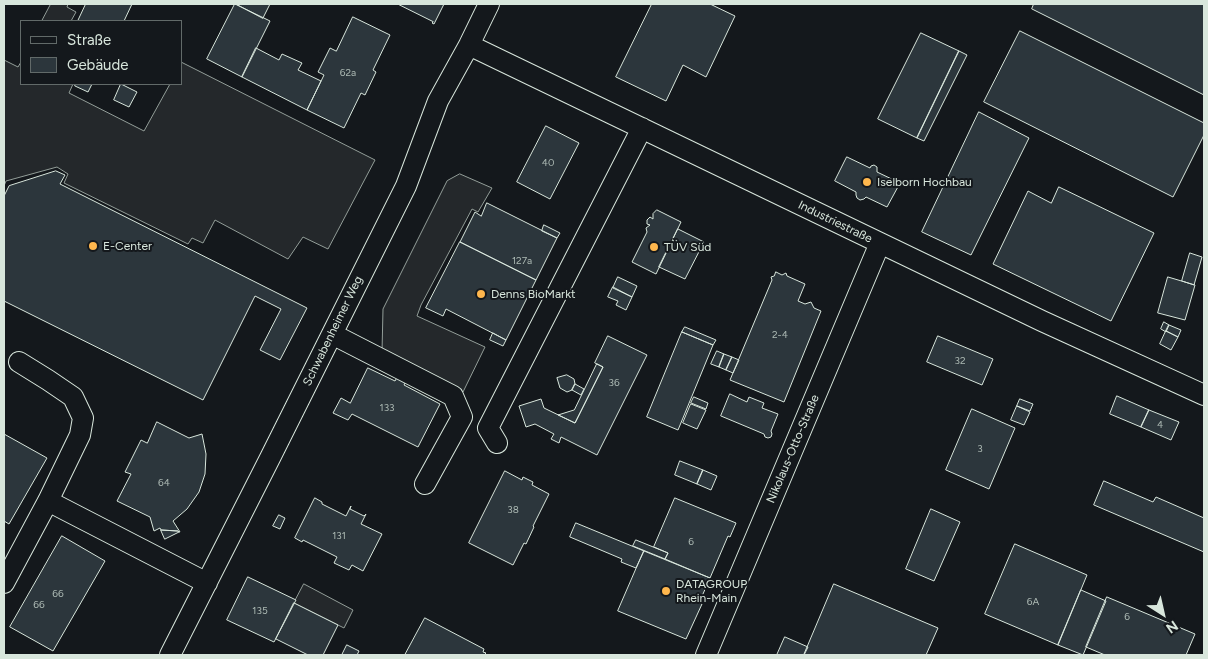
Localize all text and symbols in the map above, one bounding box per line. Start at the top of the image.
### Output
legend [20,20,182,85]
text: Straße [67,31,111,49]
text: Gebäude [67,56,128,74]
house number: 62a [340,67,356,79]
house number: 40 [542,157,554,169]
place label: Iselborn Hochbau [877,175,972,189]
marker: Iselborn Hochbau [861,176,873,188]
street label: Industriestraße [796,198,874,246]
place label: E-Center [103,239,152,253]
marker: E-Center [87,240,99,252]
place label: TÜV Süd [664,240,711,254]
marker: TÜV Süd [648,241,660,253]
house number: 127a [512,255,532,267]
street label: Schwabenheimer Weg [300,274,366,388]
place label: Denns BioMarkt [491,287,576,301]
marker: Denns BioMarkt [475,288,487,300]
house number: 2-4 [772,329,788,341]
house number: 32 [954,355,966,367]
house number: 36 [608,377,620,389]
street label: Nikolaus-Otto-Straße [764,393,822,505]
house number: 133 [379,402,395,414]
house number: 4 [1157,419,1163,431]
house number: 3 [977,443,983,455]
house number: 64 [158,477,170,489]
house number: 38 [507,504,519,516]
house number: 131 [332,530,346,542]
house number: 6 [688,536,694,548]
place label: DATAGROUP Rhein-Main [676,577,747,605]
marker: DATAGROUP Rhein-Main [660,585,672,597]
house number: 66 [52,588,64,600]
north arrow [1138,589,1188,639]
house number: 6A [1027,596,1039,608]
house number: 66 [33,599,45,611]
house number: 135 [252,605,268,617]
house number: 6 [1124,611,1130,623]
text: N [1163,617,1181,637]

